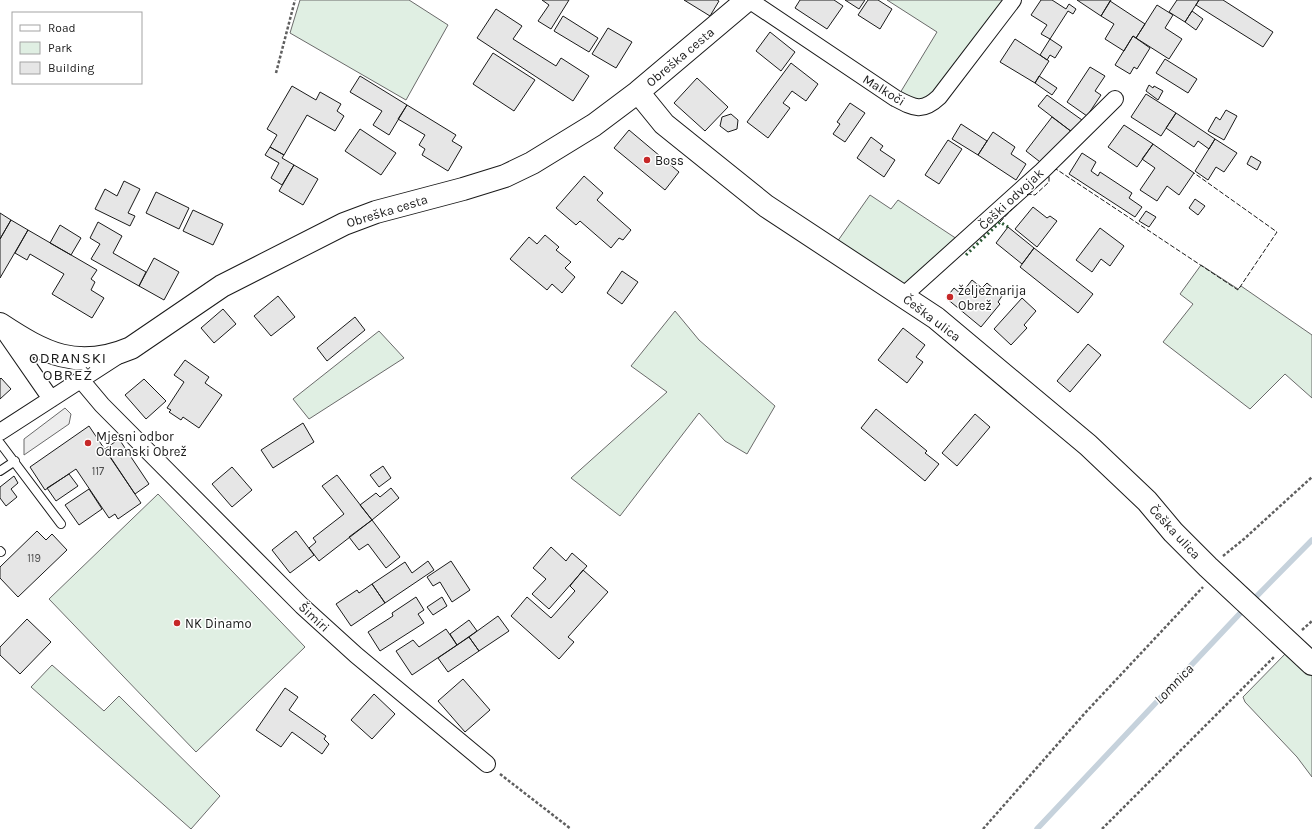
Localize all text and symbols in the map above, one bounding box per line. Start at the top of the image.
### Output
legend [12,12,142,84]
text: Road [48,21,76,35]
street label: Obreška cesta [643,24,717,90]
text: Park [48,41,73,55]
text: Building [48,61,95,75]
street label: Malkoči [860,71,908,109]
place label: Boss [655,153,684,168]
marker: Boss [642,155,652,165]
street label: Češki odvojak [975,165,1046,233]
street label: Obreška cesta [345,192,429,230]
place label: željeznarija Obrež [958,283,1026,313]
street label: Češka ulica [900,291,964,345]
marker: željeznarija Obrež [945,292,955,302]
district label: ODRANSKI OBREŽ [29,349,107,384]
place label: Mjesni odbor Odranski Obrež [96,429,187,459]
marker: Mjesni odbor Odranski Obrež [83,438,93,448]
house number: 117 [92,465,104,478]
street label: Češka ulica [1146,501,1205,562]
house number: 119 [27,552,41,565]
street label: Šimiri [296,598,333,635]
place label: NK Dinamo [185,616,252,631]
marker: NK Dinamo [172,618,182,628]
water label: Lomnica [1151,660,1197,708]

